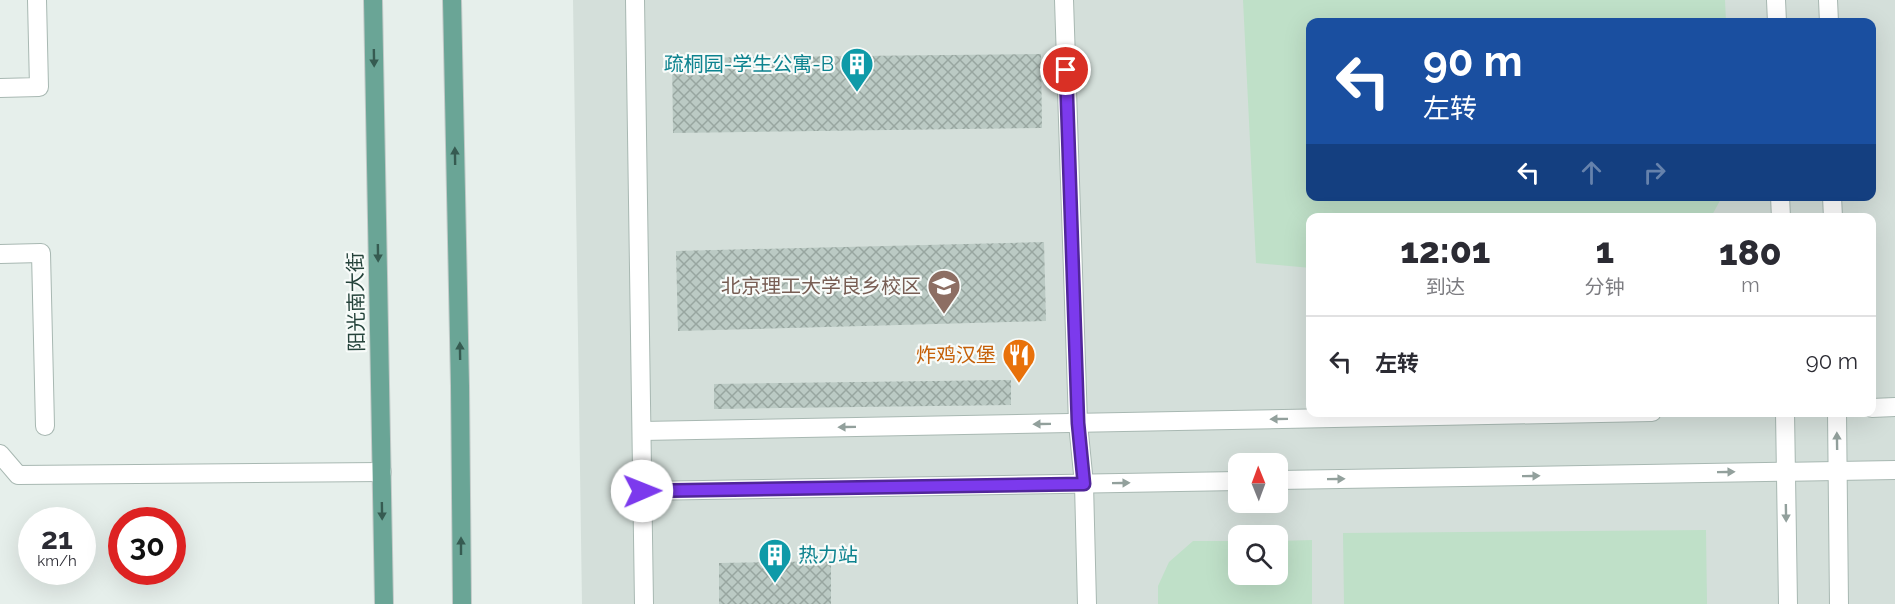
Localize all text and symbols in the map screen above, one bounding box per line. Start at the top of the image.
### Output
text: 90 m [1423,37,1523,86]
icon: left [1324,42,1402,120]
pin [1040,44,1091,95]
building icon: 疏桐园-学生公寓-B [839,46,875,93]
one-way arrow [369,49,379,68]
place label: 疏桐园-学生公寓-B [664,52,834,76]
icon: arrive [1049,53,1082,86]
text: 左转 [1423,93,1477,124]
one-way arrow [451,146,460,165]
icon: left [1512,156,1545,189]
icon: ahead [1575,156,1608,189]
icon: right [1638,156,1671,189]
text: 12:01 [1400,229,1490,271]
text: 1 [1595,229,1614,271]
text: 180 [1719,231,1782,273]
one-way arrow [373,244,382,263]
street label: 阳光南大街 [343,252,369,352]
school or university icon: 北京理工大学良乡校区 [926,268,962,315]
text: m [1741,273,1760,297]
place label: 北京理工大学良乡校区 [721,274,921,298]
text: 到达 [1425,275,1465,299]
text: 分钟 [1585,275,1625,299]
restaurant icon: 炸鸡汉堡 [1001,337,1037,384]
one-way arrow [455,341,464,360]
place label: 炸鸡汉堡 [916,343,996,367]
icon: left [1324,345,1357,378]
text: 90 m [1806,348,1858,374]
text: 左转 [1375,350,1419,376]
one-way arrow [1269,414,1288,424]
one-way arrow [1032,419,1051,428]
one-way arrow [837,422,856,432]
one-way arrow [1832,431,1842,450]
north arrow [1228,453,1288,513]
map controls [1228,453,1288,585]
position arrow [610,459,674,523]
one-way arrow [1717,468,1736,477]
one-way arrow [1522,471,1541,481]
one-way arrow [1327,474,1346,484]
one-way arrow [1111,478,1130,488]
one-way arrow [378,502,387,521]
one-way arrow [1782,503,1791,522]
speed limit sign: 30 [108,507,186,585]
text: 21 [41,521,73,556]
button: search [1228,525,1288,585]
one-way arrow [457,536,466,555]
building icon: 热力站 [757,537,793,584]
place label: 热力站 [798,543,858,567]
text: km/h [37,552,77,570]

